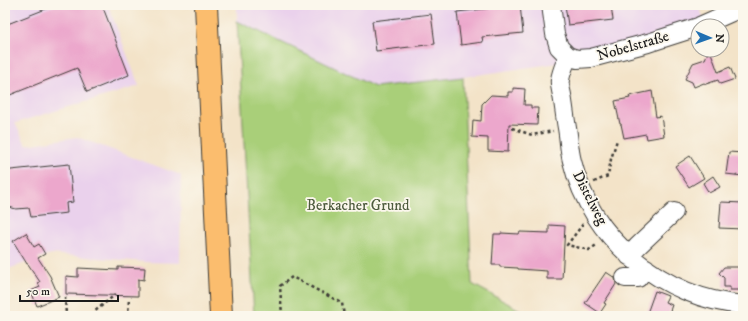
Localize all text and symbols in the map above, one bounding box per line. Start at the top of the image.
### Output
north arrow [690,18,730,58]
street label: Nobelstraße [595,27,671,65]
text: N [712,34,726,43]
street label: Distelweg [568,168,612,229]
park label: Berkacher Grund [307,196,410,215]
scale bar [20,277,118,303]
text: 50 m [26,284,50,299]

